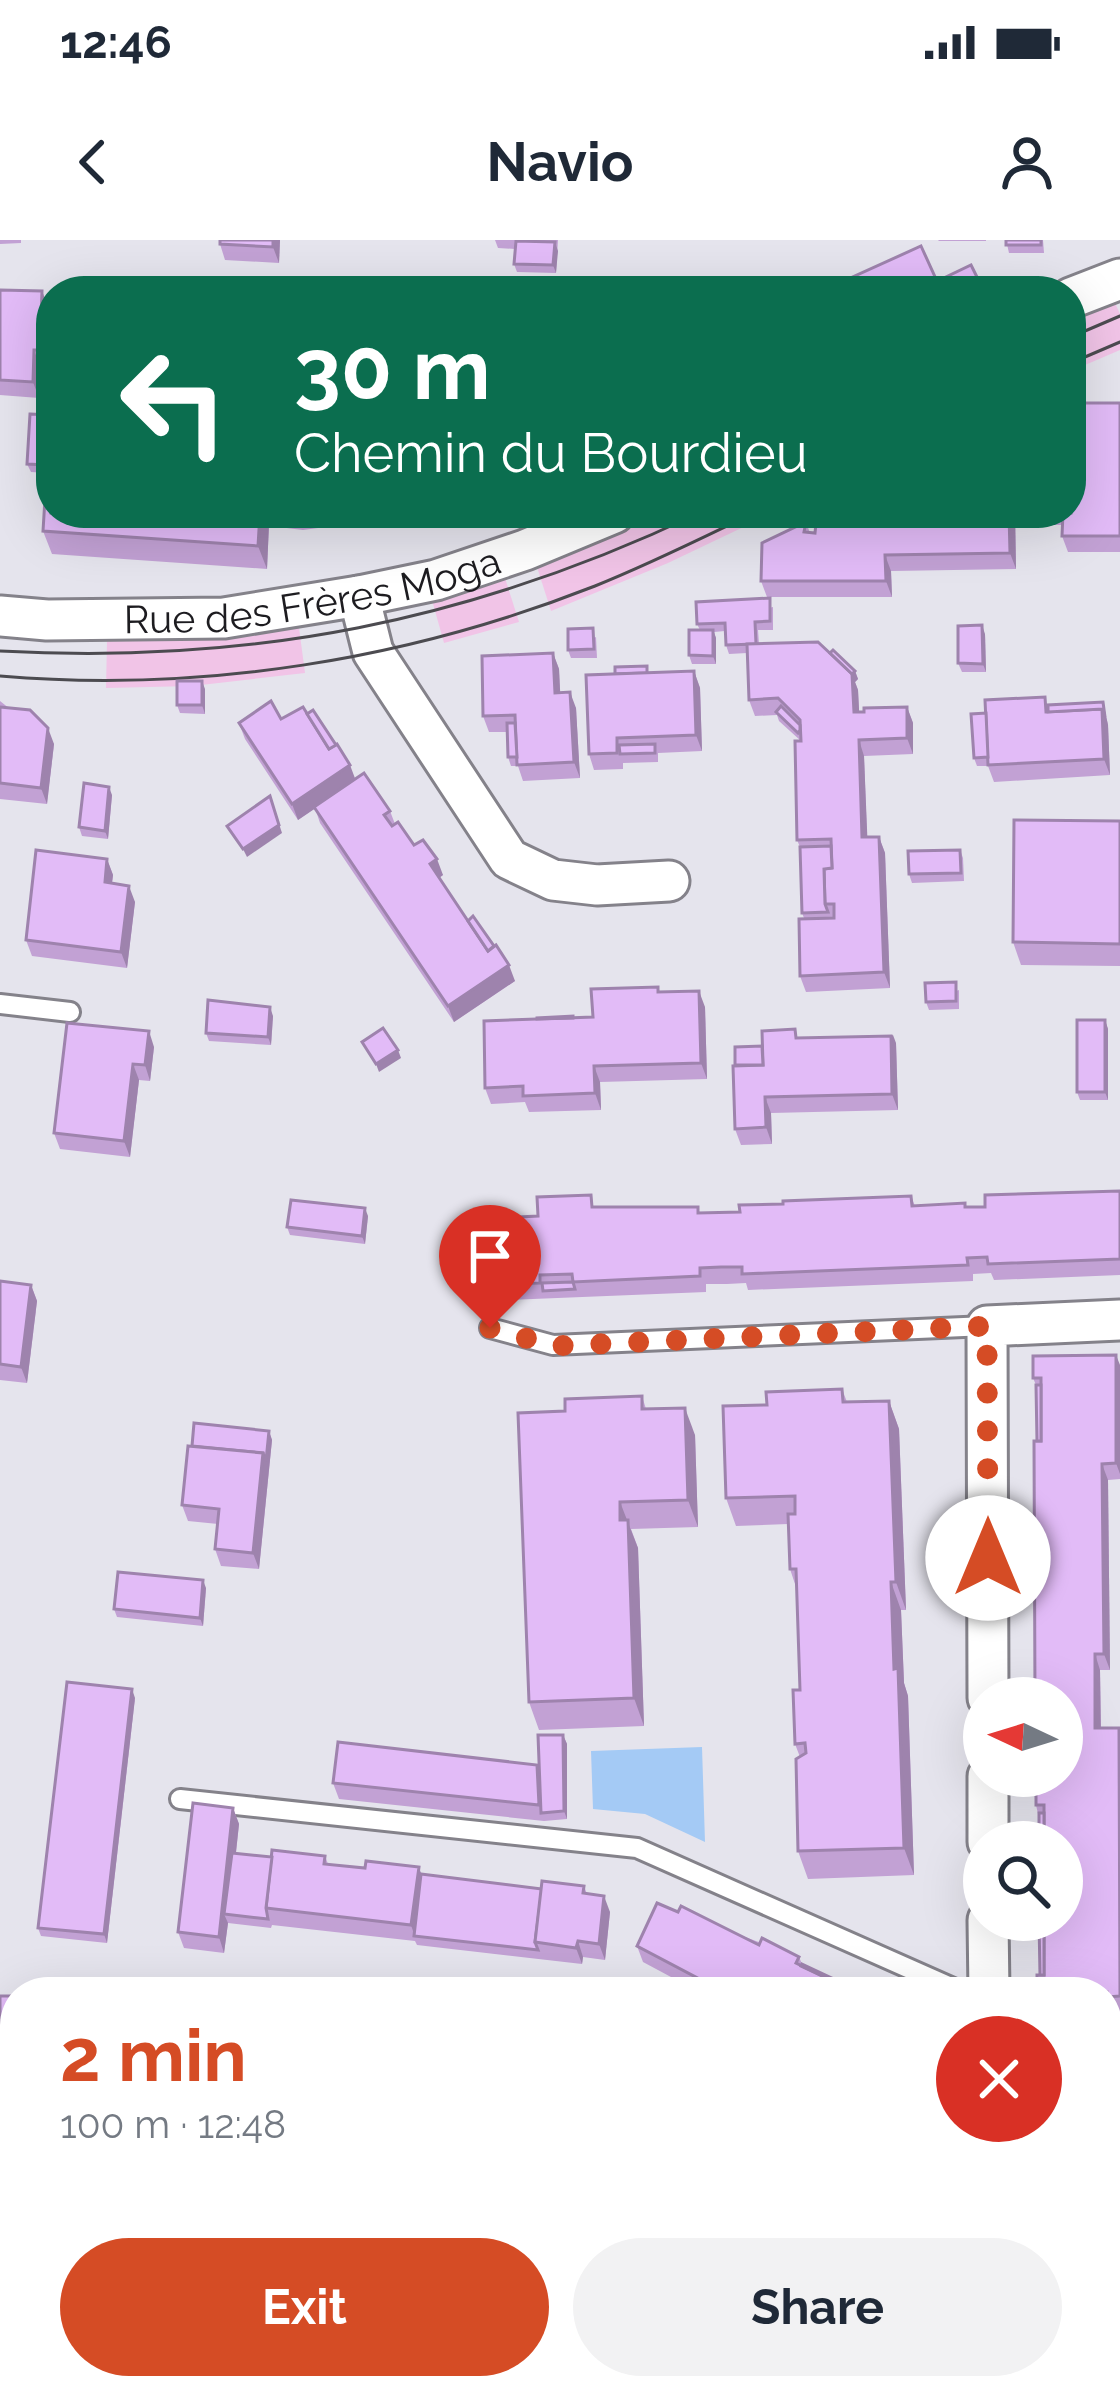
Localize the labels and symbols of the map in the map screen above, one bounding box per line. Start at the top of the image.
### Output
street label: Rue des Frères Moga [124,537,506,642]
pin [439,1205,541,1328]
position arrow [925,1495,1051,1621]
north arrow [963,1677,1083,1797]

